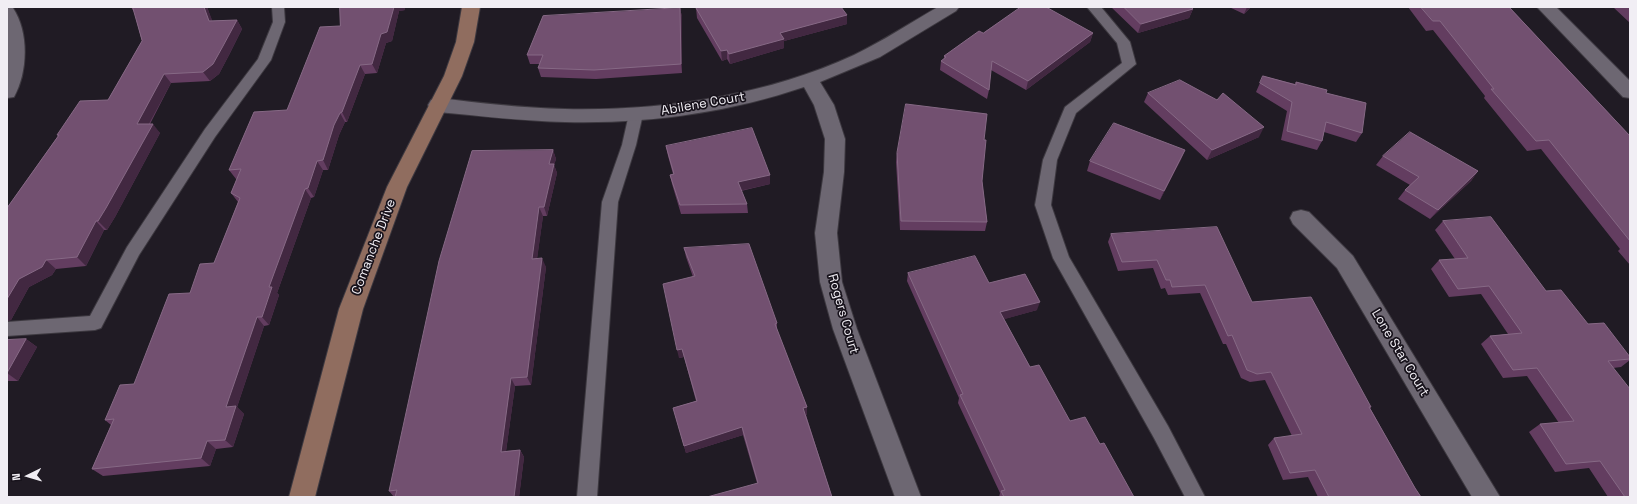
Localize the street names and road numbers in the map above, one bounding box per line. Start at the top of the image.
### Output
street label: Abilene Court [660,89,746,119]
street label: Comanche Drive [349,197,399,297]
street label: Rogers Court [824,272,862,356]
street label: Lone Star Court [1368,307,1432,399]

